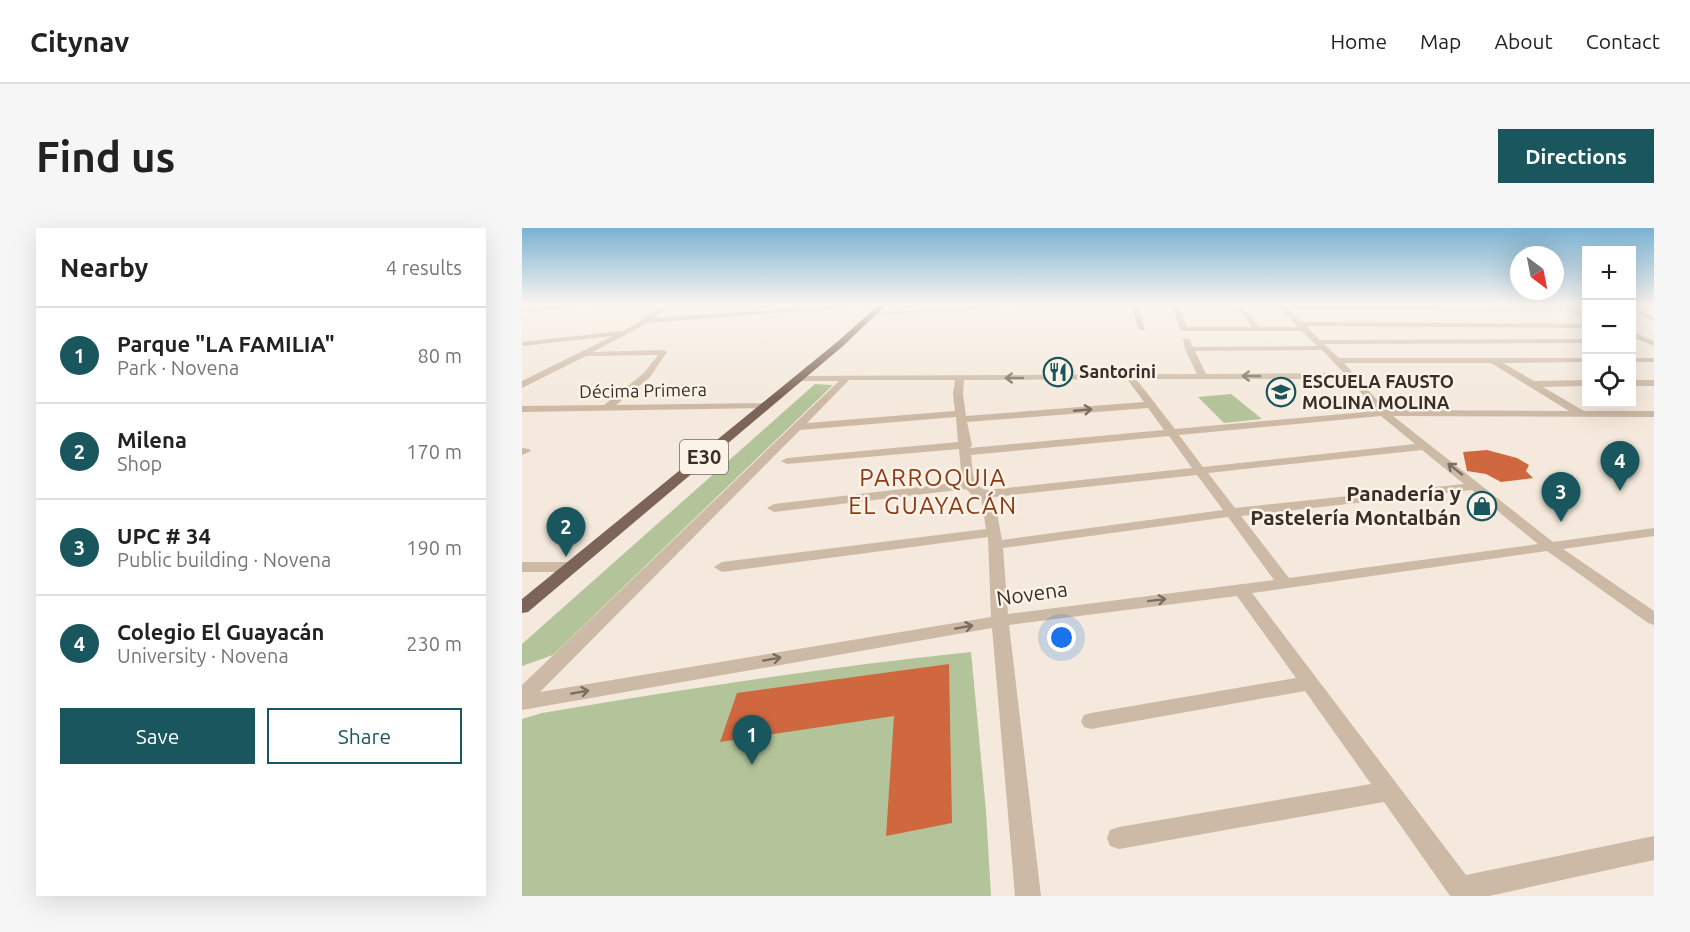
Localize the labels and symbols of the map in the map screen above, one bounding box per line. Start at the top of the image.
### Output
north arrow [1510,246,1564,300]
restaurant icon: Santorini [1042,356,1074,388]
place label: Santorini [1079,361,1156,381]
one-way arrow [1242,370,1262,382]
place label: ESCUELA FAUSTO MOLINA MOLINA [1302,371,1454,412]
one-way arrow [1005,372,1025,384]
school or university icon: ESCUELA FAUSTO MOLINA MOLINA [1265,376,1297,408]
street label: Décima Primera [579,379,707,401]
one-way arrow [1073,404,1093,415]
road number: E30 [680,440,728,474]
pin: 4 [1600,442,1640,491]
one-way arrow [1447,463,1463,476]
district label: PARROQUIA EL GUAYACÁN [848,464,1018,519]
pin: 3 [1542,472,1580,522]
place label: Panadería y Pastelería Montalbán [1250,481,1461,529]
shop icon: Panadería y Pastelería Montalbán [1466,490,1498,522]
pin: 2 [546,508,585,557]
street label: Novena [995,576,1069,610]
one-way arrow [1147,595,1167,606]
one-way arrow [954,621,973,632]
your location [1047,623,1076,652]
one-way arrow [762,654,781,665]
one-way arrow [569,686,589,697]
pin: 1 [732,716,772,765]

